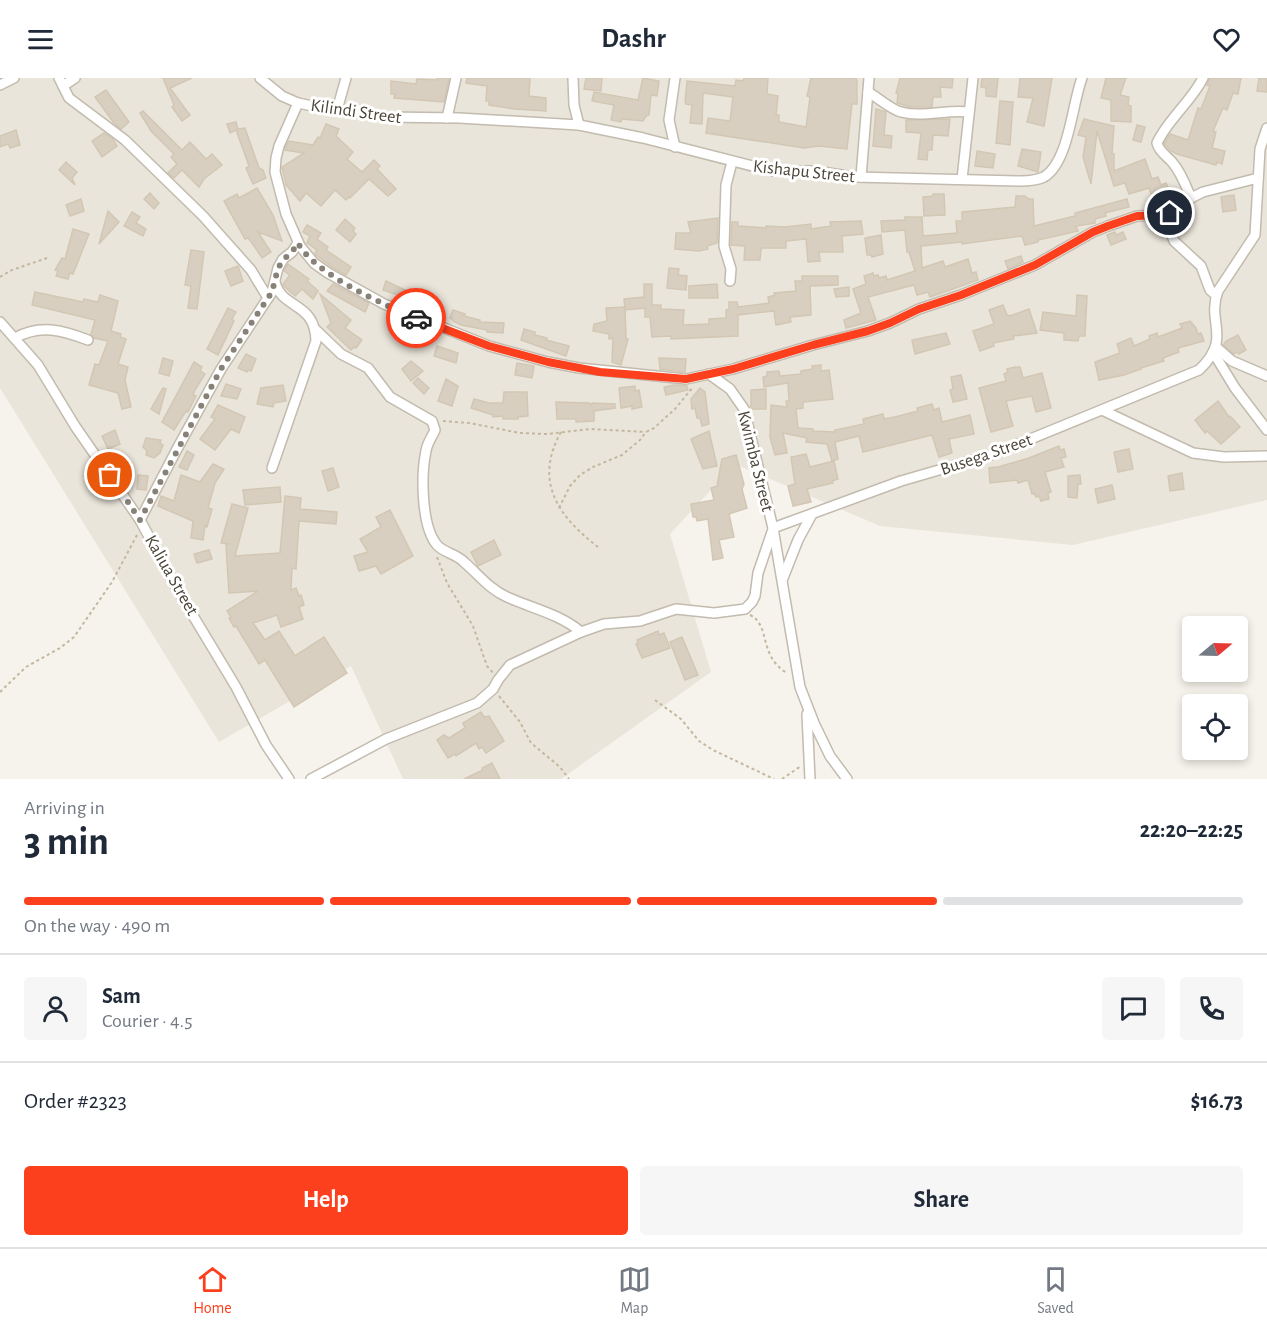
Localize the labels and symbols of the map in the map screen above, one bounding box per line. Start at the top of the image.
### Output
street label: Kilindi Street [309,97,403,127]
street label: Kishapu Street [752,158,856,186]
pin [1144,187,1195,238]
courier [386,288,446,348]
street label: Kwimba Street [734,409,776,514]
street label: Busega Street [938,431,1035,479]
pin [84,449,135,500]
street label: Kaliua Street [141,532,201,619]
north arrow [1182,616,1248,682]

